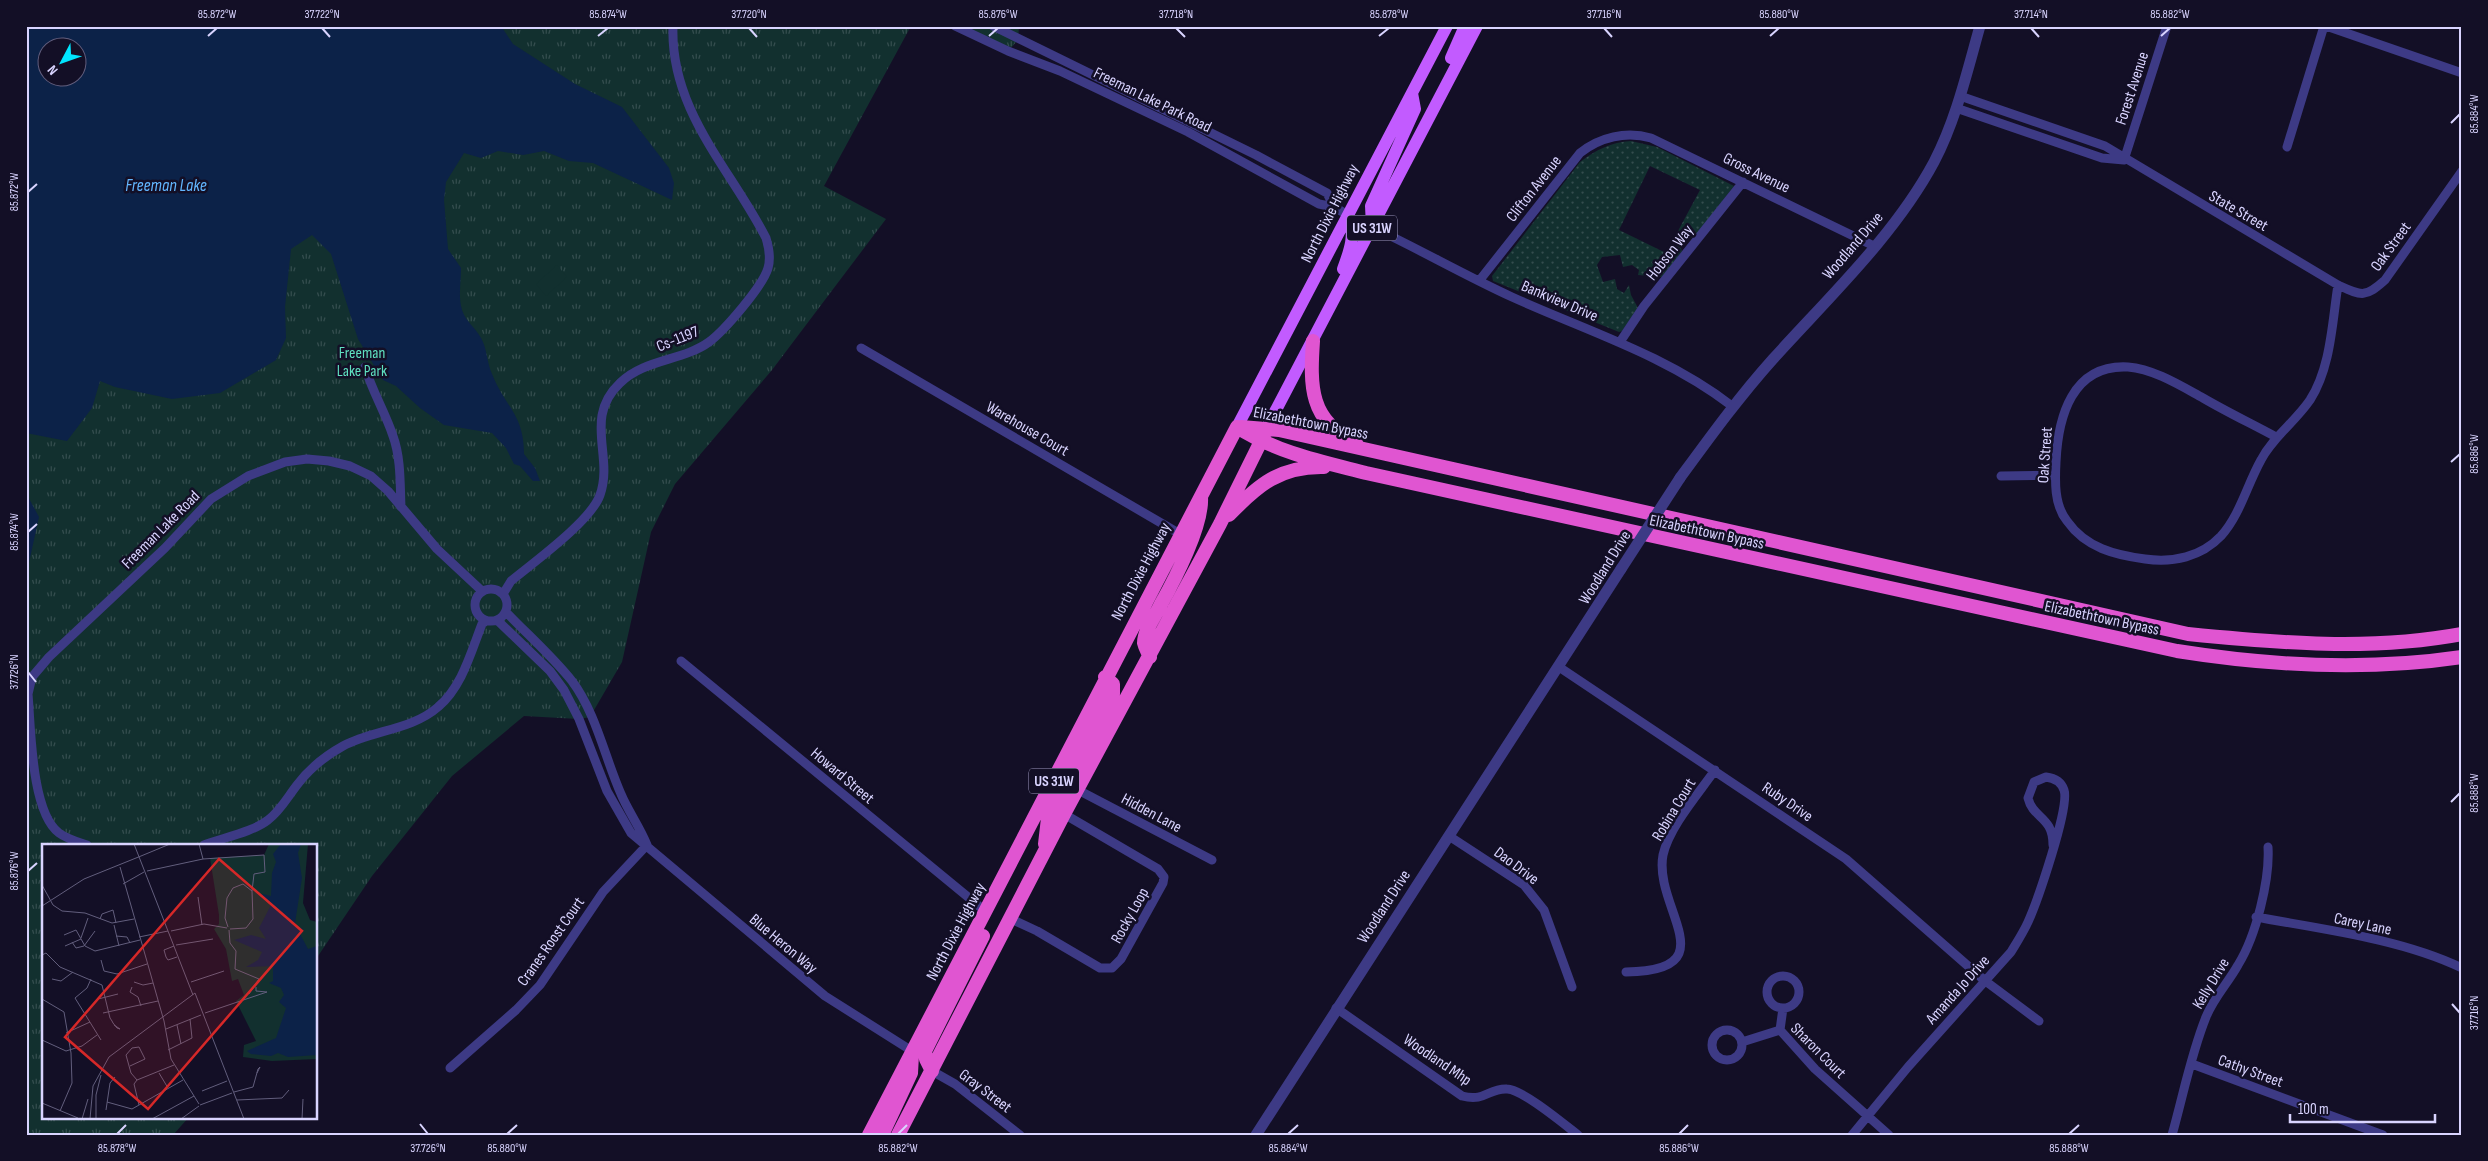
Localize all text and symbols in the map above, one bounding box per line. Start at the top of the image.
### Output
text: 85.872°W [198,7,236,22]
text: 37.722°N [304,7,340,22]
text: 85.874°W [589,7,627,22]
text: 37.720°N [731,7,767,22]
text: 85.876°W [979,7,1018,22]
text: 37.718°N [1159,7,1193,22]
text: 85.878°W [1370,7,1409,22]
text: 37.716°N [1587,7,1621,22]
text: 85.880°W [1759,7,1799,22]
text: 37.714°N [2014,7,2048,22]
text: 85.882°W [2150,7,2190,22]
north arrow [38,38,88,88]
street label: Forest Avenue [2112,50,2153,127]
text: N [44,62,61,79]
street label: Freeman Lake Park Road [1090,64,1214,137]
text: 85.884°W [2467,94,2482,133]
street label: Gross Avenue [1720,149,1793,198]
street label: Clifton Avenue [1503,152,1566,226]
street label: North Dixie Highway [1297,161,1363,266]
text: 85.872°W [7,173,22,211]
water label: Freeman Lake [125,175,207,196]
street label: State Street [2205,187,2271,236]
street label: Woodland Drive [1819,208,1888,284]
road number: US 31W [1347,216,1397,240]
street label: Oak Street [2367,218,2416,275]
street label: Hobson Way [1643,221,1698,285]
street label: Bankview Drive [1518,277,1601,326]
street label: Cs-1197 [654,322,702,356]
park label: Freeman Lake Park [337,344,387,381]
street label: Warehouse Court [982,398,1072,461]
street label: Elizabethtown Bypass [1252,403,1370,444]
street label: Oak Street [2034,426,2057,484]
text: 85.886°W [2467,434,2482,474]
street label: Freeman Lake Road [118,487,204,573]
street label: Elizabethtown Bypass [1648,511,1766,554]
text: 85.874°W [7,513,22,551]
street label: North Dixie Highway [1108,520,1175,624]
street label: Woodland Drive [1575,527,1635,608]
street label: Elizabethtown Bypass [2043,597,2161,640]
text: 37.726°N [7,654,22,690]
street label: Howard Street [806,744,878,808]
road number: US 31W [1029,768,1079,794]
text: 85.888°W [2467,773,2482,813]
street label: Robina Court [1648,775,1700,845]
street label: Ruby Drive [1758,778,1816,826]
street label: Hidden Lane [1118,790,1185,837]
street label: Dao Drive [1490,843,1542,889]
inset map [42,844,318,1118]
text: 85.876°W [7,851,22,890]
street label: Woodland Drive [1354,867,1415,947]
street label: North Dixie Highway [923,880,990,984]
street label: Rocky Loop [1107,885,1153,947]
street label: Cranes Roost Court [514,894,589,990]
street label: Carey Lane [2332,909,2393,940]
street label: Blue Heron Way [745,910,821,978]
street label: Amanda Jo Drive [1922,952,1994,1029]
street label: Kelly Drive [2189,955,2234,1013]
text: 37.716°N [2467,996,2482,1030]
street label: Sharon Court [1786,1019,1850,1083]
street label: Woodland Mhp [1399,1030,1475,1090]
street label: Cathy Street [2215,1051,2286,1092]
street label: Gray Street [955,1065,1015,1117]
scale bar [2290,1091,2436,1123]
text: 100 m [2298,1100,2329,1119]
text: 85.878°W [98,1141,137,1156]
text: 37.726°N [410,1141,446,1156]
text: 85.880°W [487,1141,527,1156]
text: 85.882°W [878,1141,918,1156]
text: 85.884°W [1269,1141,1308,1156]
text: 85.886°W [1659,1141,1699,1156]
text: 85.888°W [2049,1141,2089,1156]

